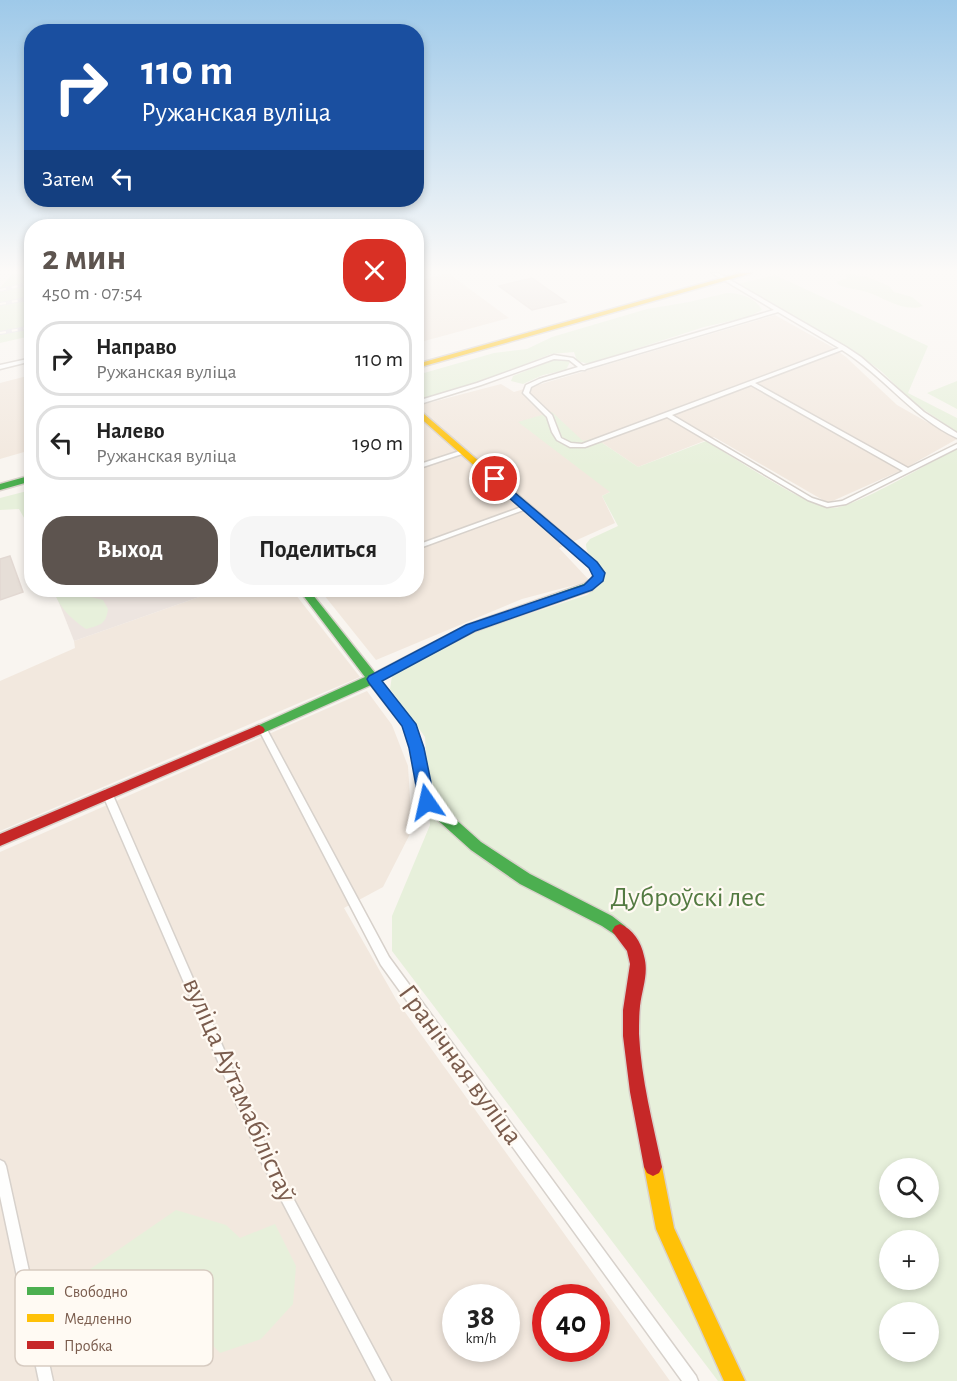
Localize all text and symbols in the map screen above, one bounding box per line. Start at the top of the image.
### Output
icon: right [42,48,120,126]
text: 110 m [141,50,233,92]
text: Ружанская вуліца [141,99,331,126]
icon: left [106,162,139,195]
text: Затем [42,168,94,190]
button: close [343,239,406,302]
text: 2 мин [42,240,126,276]
text: 450 m · 07:54 [42,283,142,303]
text: Направо [96,336,177,358]
icon: right [45,342,78,375]
text: 110 m [355,348,403,370]
text: Ружанская вуліца [96,362,237,382]
text: Налево [96,420,165,442]
icon: left [45,426,78,459]
text: 190 m [352,432,403,454]
text: Ружанская вуліца [96,446,237,466]
pin [469,453,520,504]
icon: arrive [478,462,511,495]
button: Выход [42,516,218,585]
button: Поделиться [230,516,406,585]
position arrow [395,770,459,834]
park label: Дуброўскі лес [611,884,765,912]
street label: вуліца Аўтамабілістаў [177,974,301,1206]
street label: Гранічная вуліца [393,980,527,1150]
map controls [879,1158,939,1362]
button: search [879,1158,939,1218]
button: + [879,1230,939,1290]
legend [15,1270,213,1366]
text: Свободно [64,1284,128,1300]
speed limit sign: 40 [532,1284,610,1362]
text: 38 [467,1301,495,1331]
button: − [879,1302,939,1362]
text: Медленно [64,1311,132,1327]
text: km/h [466,1331,496,1346]
text: Пробка [64,1338,113,1354]

